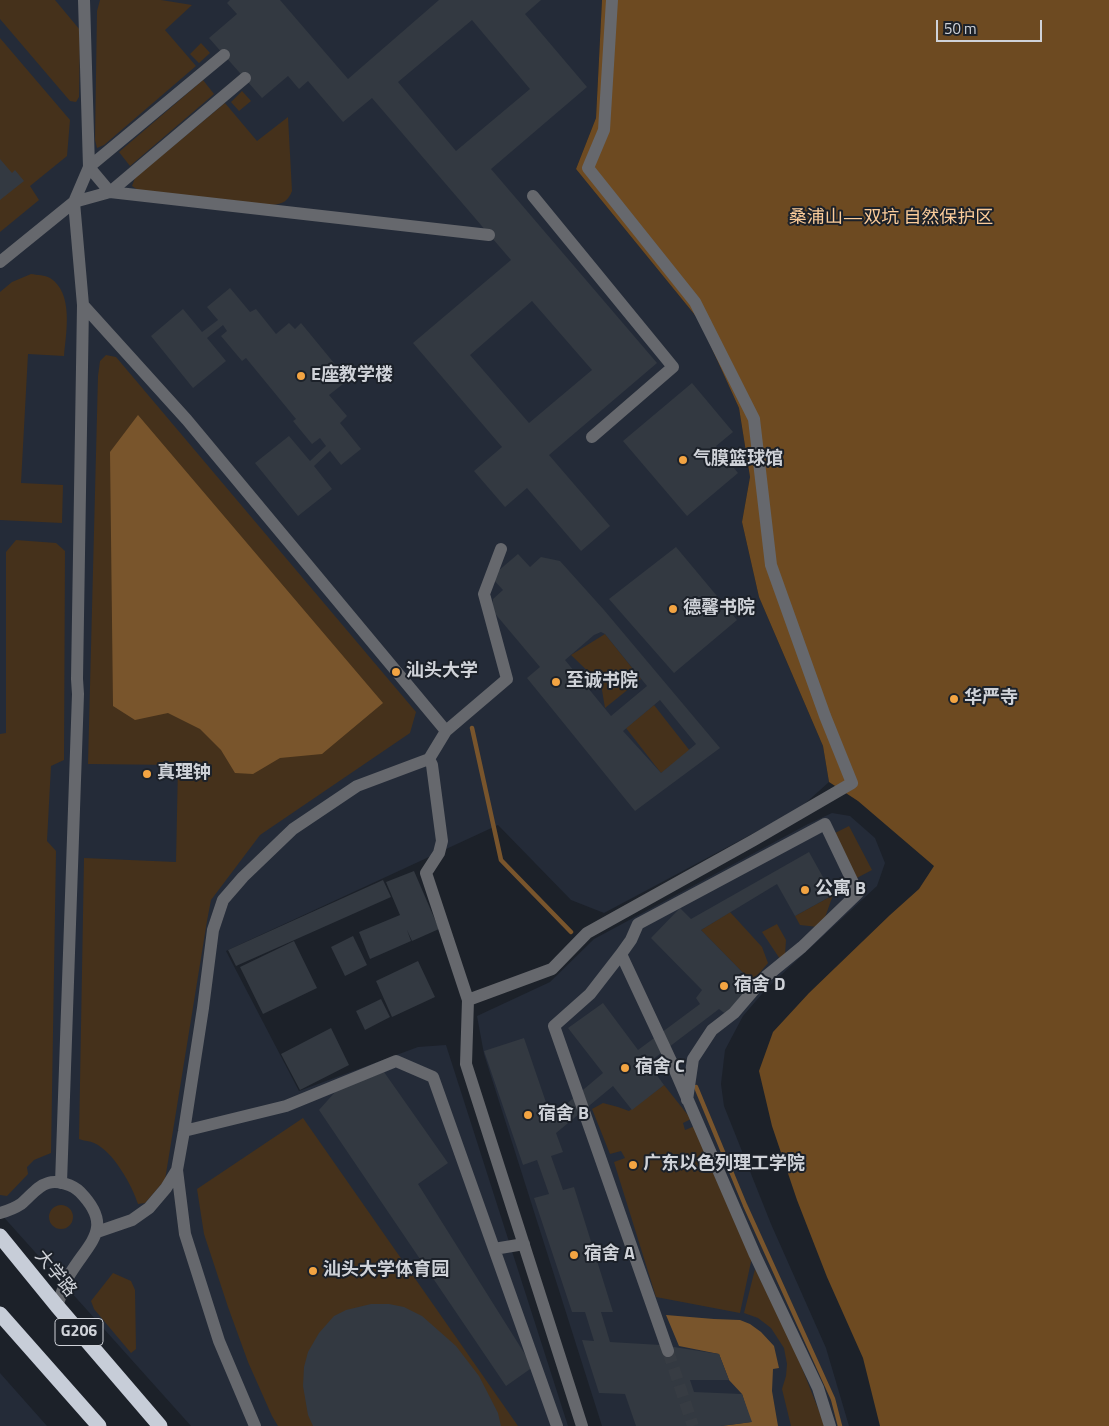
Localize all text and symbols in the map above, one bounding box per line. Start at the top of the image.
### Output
scale bar [939,10,1045,42]
text: 50 m [944,17,977,40]
park label: 桑浦山—双坑 自然保护区 [789,208,993,230]
place label: E座教学楼 [311,365,393,387]
marker: E座教学楼 [295,370,307,382]
place label: 气膜篮球馆 [693,449,783,471]
marker: 气膜篮球馆 [677,454,689,466]
place label: 德馨书院 [683,598,755,620]
marker: 德馨书院 [667,603,679,615]
place label: 汕头大学 [406,661,478,683]
marker: 汕头大学 [390,666,402,678]
place label: 至诚书院 [566,671,638,693]
marker: 至诚书院 [550,676,562,688]
place label: 华严寺 [964,688,1018,710]
marker: 华严寺 [948,693,960,705]
place label: 真理钟 [157,763,211,785]
marker: 真理钟 [141,768,153,780]
place label: 公寓 B [815,879,866,901]
marker: 公寓 B [799,884,811,896]
place label: 宿舍 D [734,975,785,997]
marker: 宿舍 D [718,980,730,992]
place label: 宿舍 C [635,1057,685,1079]
marker: 宿舍 C [619,1062,631,1074]
place label: 宿舍 B [538,1104,589,1126]
marker: 宿舍 B [522,1109,534,1121]
place label: 广东以色列理工学院 [643,1154,805,1176]
marker: 广东以色列理工学院 [627,1159,639,1171]
place label: 宿舍 A [584,1244,635,1266]
street label: 大学路 [30,1246,80,1302]
marker: 宿舍 A [568,1249,580,1261]
place label: 汕头大学体育园 [323,1260,449,1282]
marker: 汕头大学体育园 [307,1265,319,1277]
road number: G206 [55,1318,103,1345]

